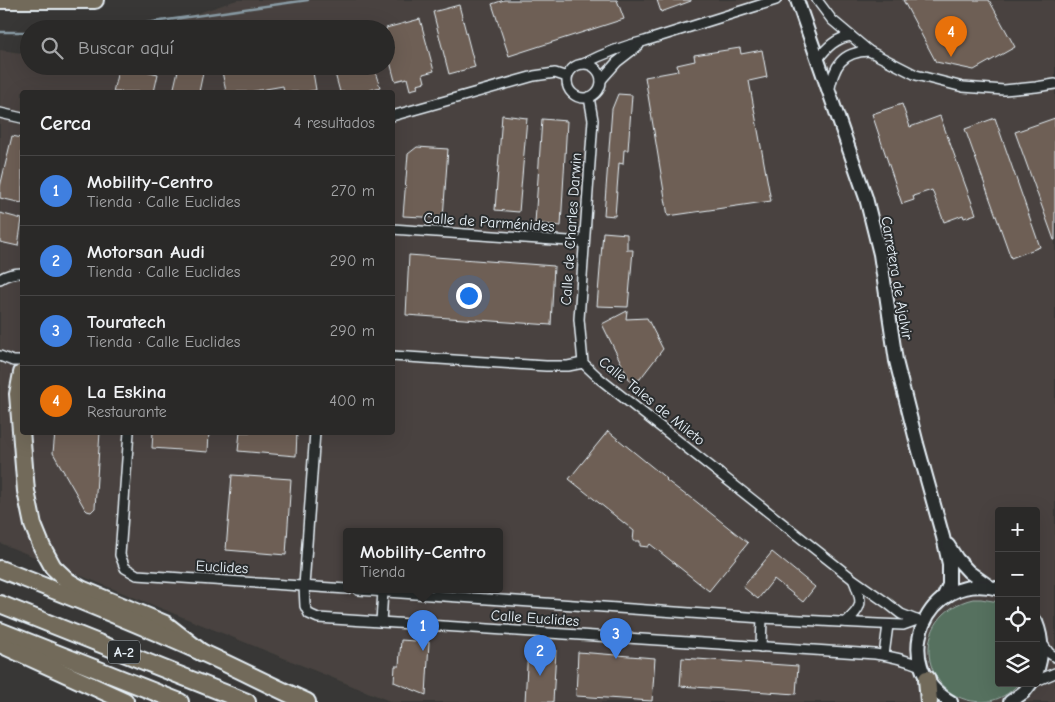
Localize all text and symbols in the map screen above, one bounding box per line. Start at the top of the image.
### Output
pin: 4 [935,16,967,57]
search box [20,20,395,75]
icon: search [38,34,66,62]
text: Buscar aquí [78,37,174,59]
text: Cerca [40,111,91,135]
text: 4 resultados [294,114,375,132]
street label: Calle de Charles Darwin [557,152,585,306]
text: Mobility-Centro [87,171,213,193]
text: 1 [53,182,59,200]
text: 270 m [331,182,375,200]
text: Tienda · Calle Euclides [87,193,240,211]
street label: Calle de Parménides [423,208,555,236]
street label: Carretera de Ajalvir [877,215,917,341]
text: Motorsan Audi [87,241,205,263]
text: 2 [52,252,60,270]
text: 290 m [330,252,375,270]
text: Tienda · Calle Euclides [87,263,240,281]
your location [456,283,482,309]
text: Touratech [87,311,166,333]
text: 3 [52,322,60,340]
text: 290 m [330,322,375,340]
text: Tienda · Calle Euclides [87,333,240,351]
street label: Calle Tales de Mileto [595,353,709,449]
text: La Eskina [87,381,166,403]
text: 4 [52,392,60,410]
text: 400 m [329,392,375,410]
text: Restaurante [87,403,167,421]
map controls [995,507,1040,687]
button: + [995,507,1040,552]
popup [343,528,503,593]
text: Mobility-Centro [360,541,486,563]
button: − [995,552,1040,597]
street label: Euclides [195,557,249,577]
text: Tienda [360,563,406,581]
button: locate [995,597,1040,642]
street label: Calle Euclides [490,606,580,630]
pin: 1 [407,610,439,651]
pin: 3 [600,618,632,659]
pin: 2 [524,635,556,676]
road number: A-2 [108,640,140,664]
button: layers [995,642,1040,687]

